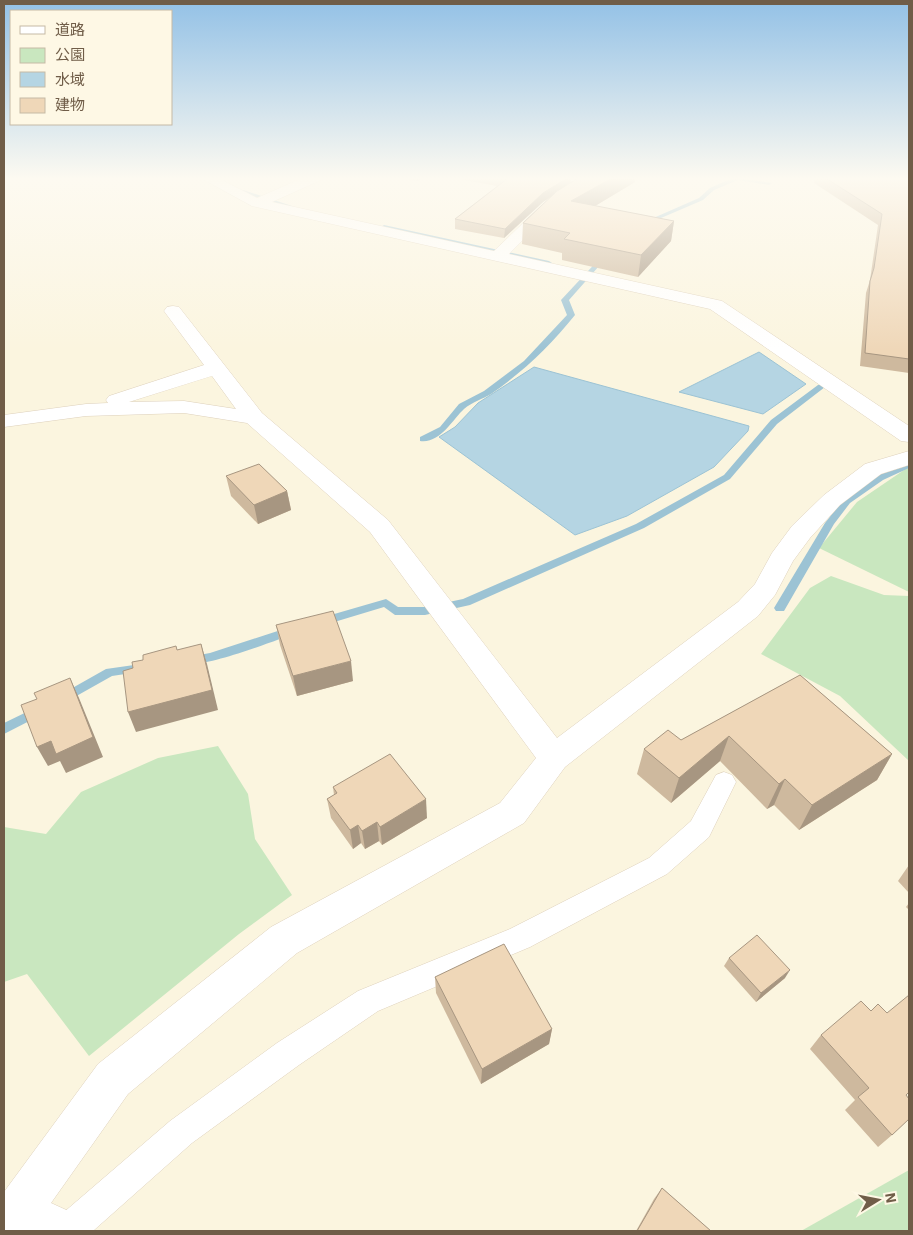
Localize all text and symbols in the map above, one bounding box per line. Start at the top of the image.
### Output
legend [10,10,172,125]
text: 道路 [55,20,85,39]
text: 公園 [55,45,85,64]
text: 水域 [55,70,85,89]
text: 建物 [55,95,85,114]
north arrow [853,1175,903,1225]
text: N [881,1191,901,1204]

